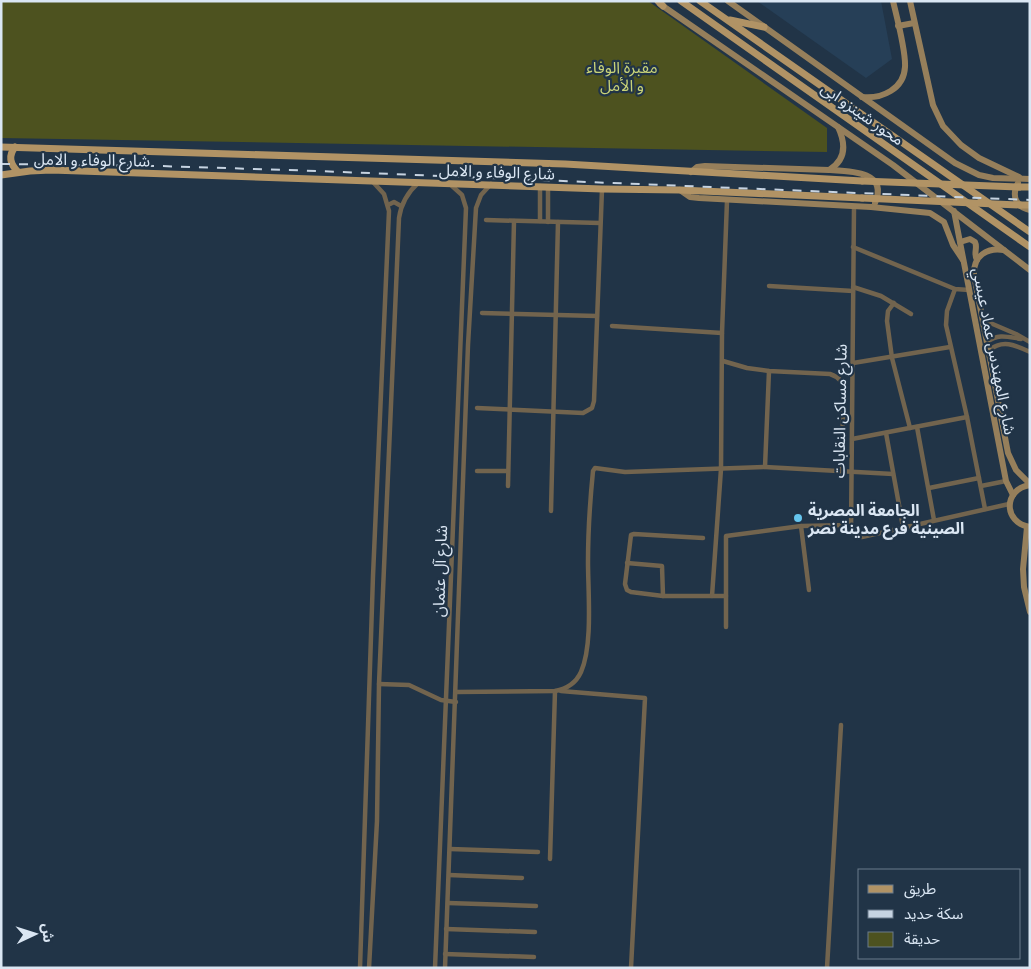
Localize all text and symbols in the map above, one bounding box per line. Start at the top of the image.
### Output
park label: مقبرة الوفاء و الأمل [586,57,658,95]
street label: محور شينزو ابى [817,78,908,149]
street label: شارع الوفاء و الامل [34,148,150,174]
street label: شارع الوفاء و الامل [438,159,555,187]
street label: شارع المهندس عماد عيسي [966,266,1021,437]
street label: شارع مساكن النقابات [828,344,854,478]
place label: الجامعة المصرية الصينية فرع مدينة نصر [807,500,964,540]
marker: الجامعة المصرية الصينية فرع مدينة نصر [792,512,804,524]
street label: شارع آل عثمان [428,525,454,617]
legend [858,869,1021,959]
text: طريق [904,879,936,899]
text: سكة حديد [904,904,964,922]
north arrow [10,909,60,959]
text: ش [39,923,58,943]
text: حديقة [904,929,940,947]

